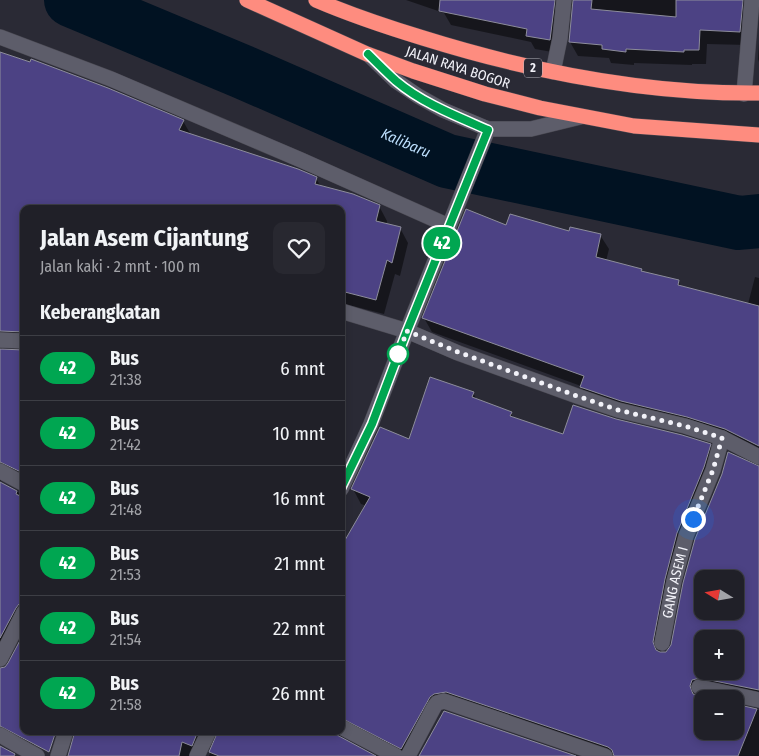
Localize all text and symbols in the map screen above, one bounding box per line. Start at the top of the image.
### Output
street label: JALAN RAYA BOGOR [404,43,513,92]
road number: 2 [524,58,542,78]
water label: Kalibaru [378,124,433,162]
button: heart [273,222,325,274]
text: Jalan Asem Cijantung [40,224,249,252]
line badge: 42 [420,227,464,259]
text: 42 [433,232,451,254]
text: Jalan kaki · 2 mnt · 100 m [40,257,200,276]
text: Keberangkatan [40,301,160,324]
unlabelled marker [387,343,409,365]
text: Bus [110,347,139,370]
text: 42 [59,357,76,379]
text: 6 mnt [280,357,325,380]
text: 21:38 [110,370,142,389]
text: Bus [110,412,139,435]
text: 42 [59,422,76,444]
text: 10 mnt [272,422,325,445]
text: 21:42 [110,435,141,454]
text: Bus [110,477,139,500]
text: 42 [59,487,76,509]
text: 16 mnt [273,487,325,510]
text: 21:48 [110,500,142,519]
your location [681,507,706,532]
text: Bus [110,542,139,565]
street label: GANG ASEM I [659,545,692,620]
text: 42 [59,552,76,574]
text: 21 mnt [274,552,325,575]
text: 21:53 [110,565,141,584]
north arrow [694,570,744,620]
map controls [694,570,744,740]
text: Bus [110,607,139,630]
text: 42 [59,617,76,639]
text: 22 mnt [273,617,325,640]
text: 21:54 [110,630,142,649]
button: + [694,630,744,680]
text: Bus [110,672,139,695]
text: 42 [59,682,76,704]
text: 26 mnt [272,682,325,705]
button: − [694,690,744,740]
text: 21:58 [110,695,142,714]

